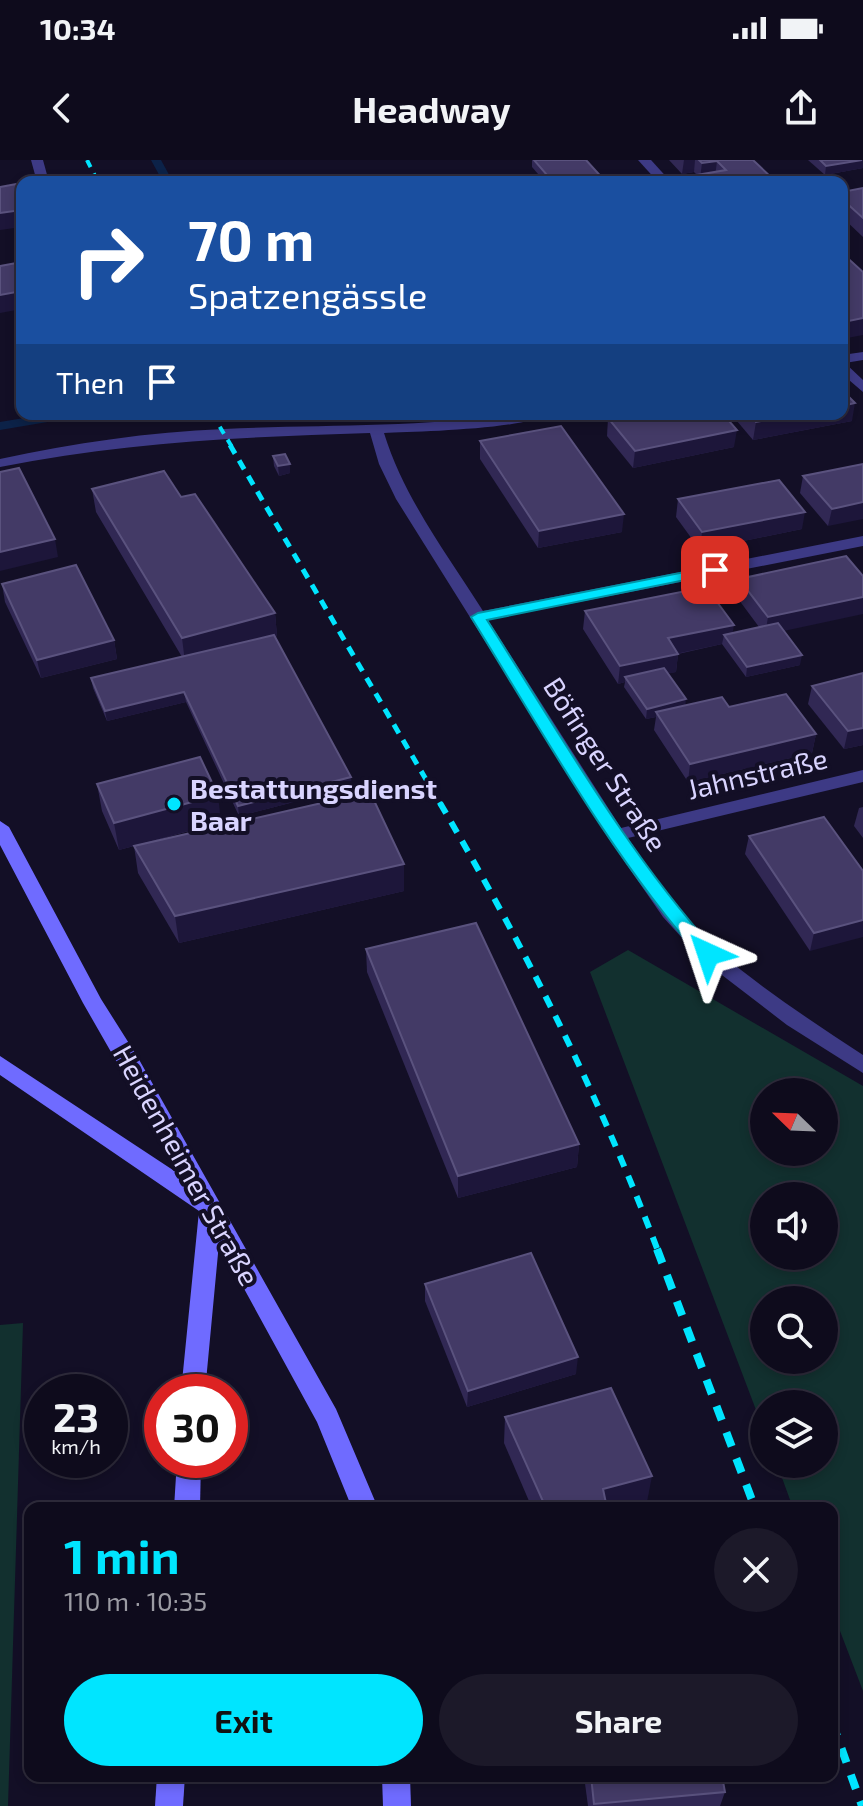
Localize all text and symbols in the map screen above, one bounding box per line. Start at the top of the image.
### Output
text: 10:34 [40,10,116,46]
icon: back [40,86,84,130]
icon: share [779,86,823,130]
text: Headway [352,87,511,130]
text: 70 m [188,205,314,272]
icon: right [56,208,160,312]
text: Spatzengässle [188,273,427,316]
icon: arrive [140,360,184,404]
text: Then [56,364,124,400]
pin [681,536,749,604]
icon: arrive [693,548,737,592]
street label: Böfinger Straße [537,671,675,857]
street label: Jahnstraße [684,740,830,806]
place label: Bestattungsdienst Baar [190,771,437,837]
marker: Bestattungsdienst Baar [165,795,183,813]
position arrow [666,912,750,996]
street label: Heidenheimer Straße [107,1039,267,1291]
north arrow [750,1078,838,1166]
map controls [750,1078,838,1478]
button: sound [750,1182,838,1270]
button: search [750,1286,838,1374]
speed limit sign: 30 [144,1374,248,1478]
button: layers [750,1390,838,1478]
text: 23 [53,1392,99,1440]
text: km/h [51,1434,101,1458]
text: 1 min [64,1526,180,1584]
button: close [714,1528,798,1612]
text: 110 m · 10:35 [64,1585,207,1616]
button: Exit [64,1674,423,1766]
button: Share [439,1674,798,1766]

